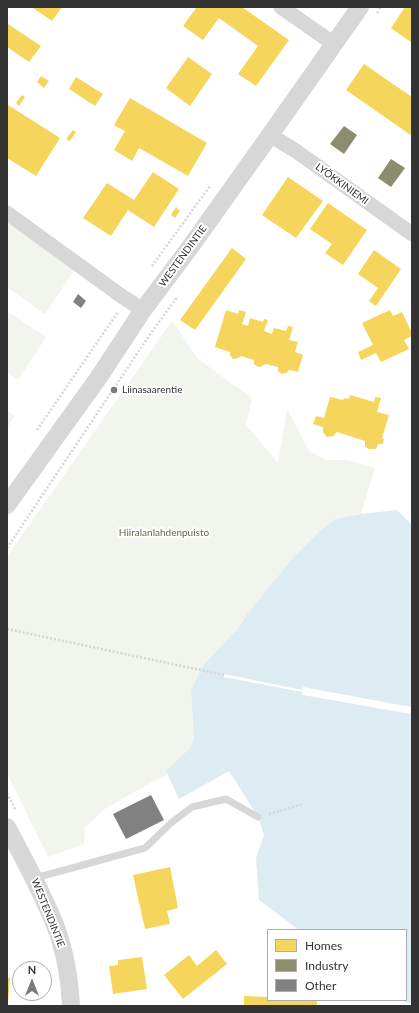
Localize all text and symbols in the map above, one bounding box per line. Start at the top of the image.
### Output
street label: LYÖKKINIEMI [313,161,371,207]
street label: WESTENDINTIE [157,223,209,289]
place label: Liinasaarentie [122,384,182,396]
marker: Liinasaarentie [109,385,119,395]
park label: Hiiralanlahdenpuisto [119,527,209,539]
street label: WESTENDINTIE [29,877,67,949]
legend [267,929,407,1001]
text: Homes [305,938,342,953]
text: Industry [305,958,348,973]
north arrow [12,961,52,1001]
text: N [28,963,36,976]
text: Other [305,978,336,993]

